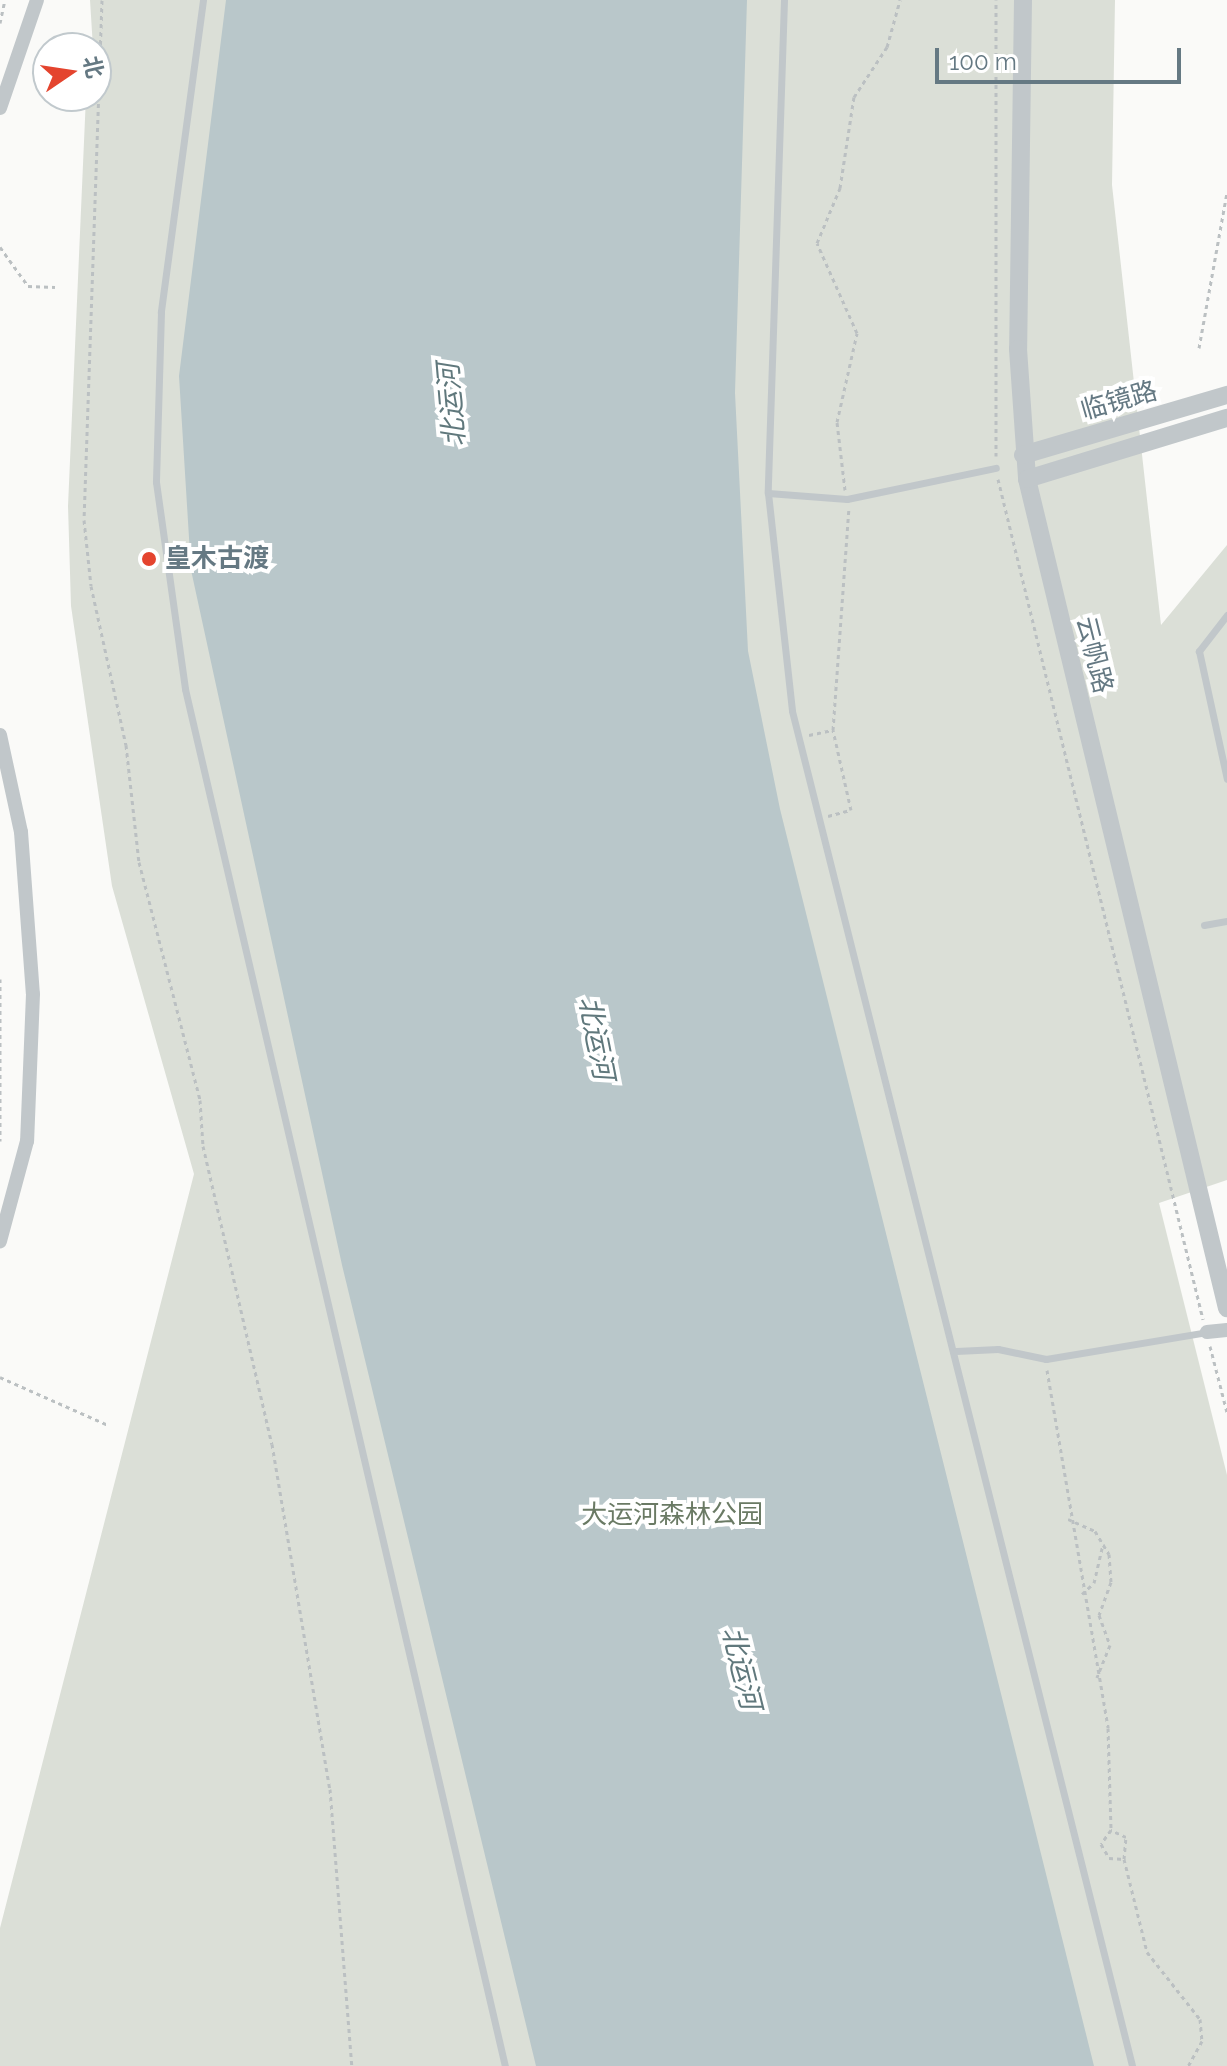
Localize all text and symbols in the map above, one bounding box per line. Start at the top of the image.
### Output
north arrow [32,32,112,112]
scale bar [939,32,1185,82]
text: 100 m [949,47,1017,76]
text: 北 [78,53,109,81]
water label: 北运河 [432,362,472,448]
street label: 临镜路 [1077,375,1161,427]
place label: 皇木古渡 [165,543,269,575]
marker: 皇木古渡 [140,550,158,568]
street label: 云帆路 [1069,613,1119,697]
water label: 北运河 [571,994,621,1082]
park label: 大运河森林公园 [581,1499,763,1531]
water label: 北运河 [715,1623,767,1713]

